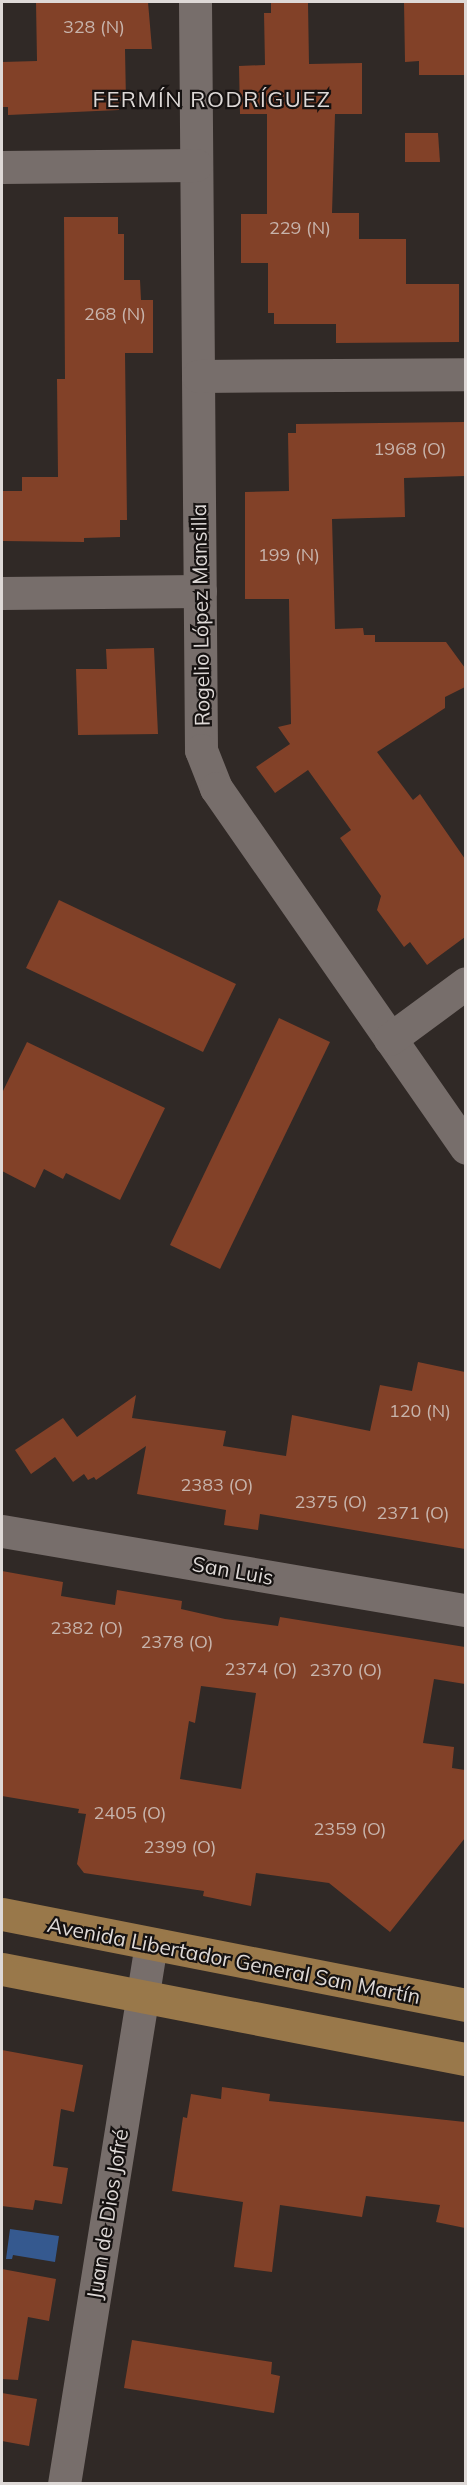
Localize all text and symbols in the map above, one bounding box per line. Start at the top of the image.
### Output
house number: 328 (N) [63,16,125,38]
district label: FERMÍN RODRÍGUEZ [93,87,331,113]
house number: 229 (N) [269,217,331,239]
house number: 268 (N) [84,303,146,325]
house number: 1968 (O) [374,438,446,460]
street label: Rogelio López Mansilla [185,504,215,726]
house number: 199 (N) [258,544,320,566]
house number: 120 (N) [389,1400,451,1422]
house number: 2383 (O) [181,1474,253,1496]
house number: 2375 (O) [295,1491,367,1513]
house number: 2371 (O) [377,1502,449,1524]
street label: San Luis [190,1550,276,1590]
house number: 2382 (O) [51,1617,123,1639]
house number: 2378 (O) [141,1631,213,1653]
house number: 2374 (O) [225,1658,297,1680]
house number: 2370 (O) [310,1659,382,1681]
house number: 2405 (O) [94,1802,166,1824]
house number: 2359 (O) [314,1818,386,1840]
house number: 2399 (O) [144,1836,216,1858]
street label: Avenida Libertador General San Martín [45,1911,423,2009]
street label: Juan de Dios Jofré [81,2127,133,2301]

